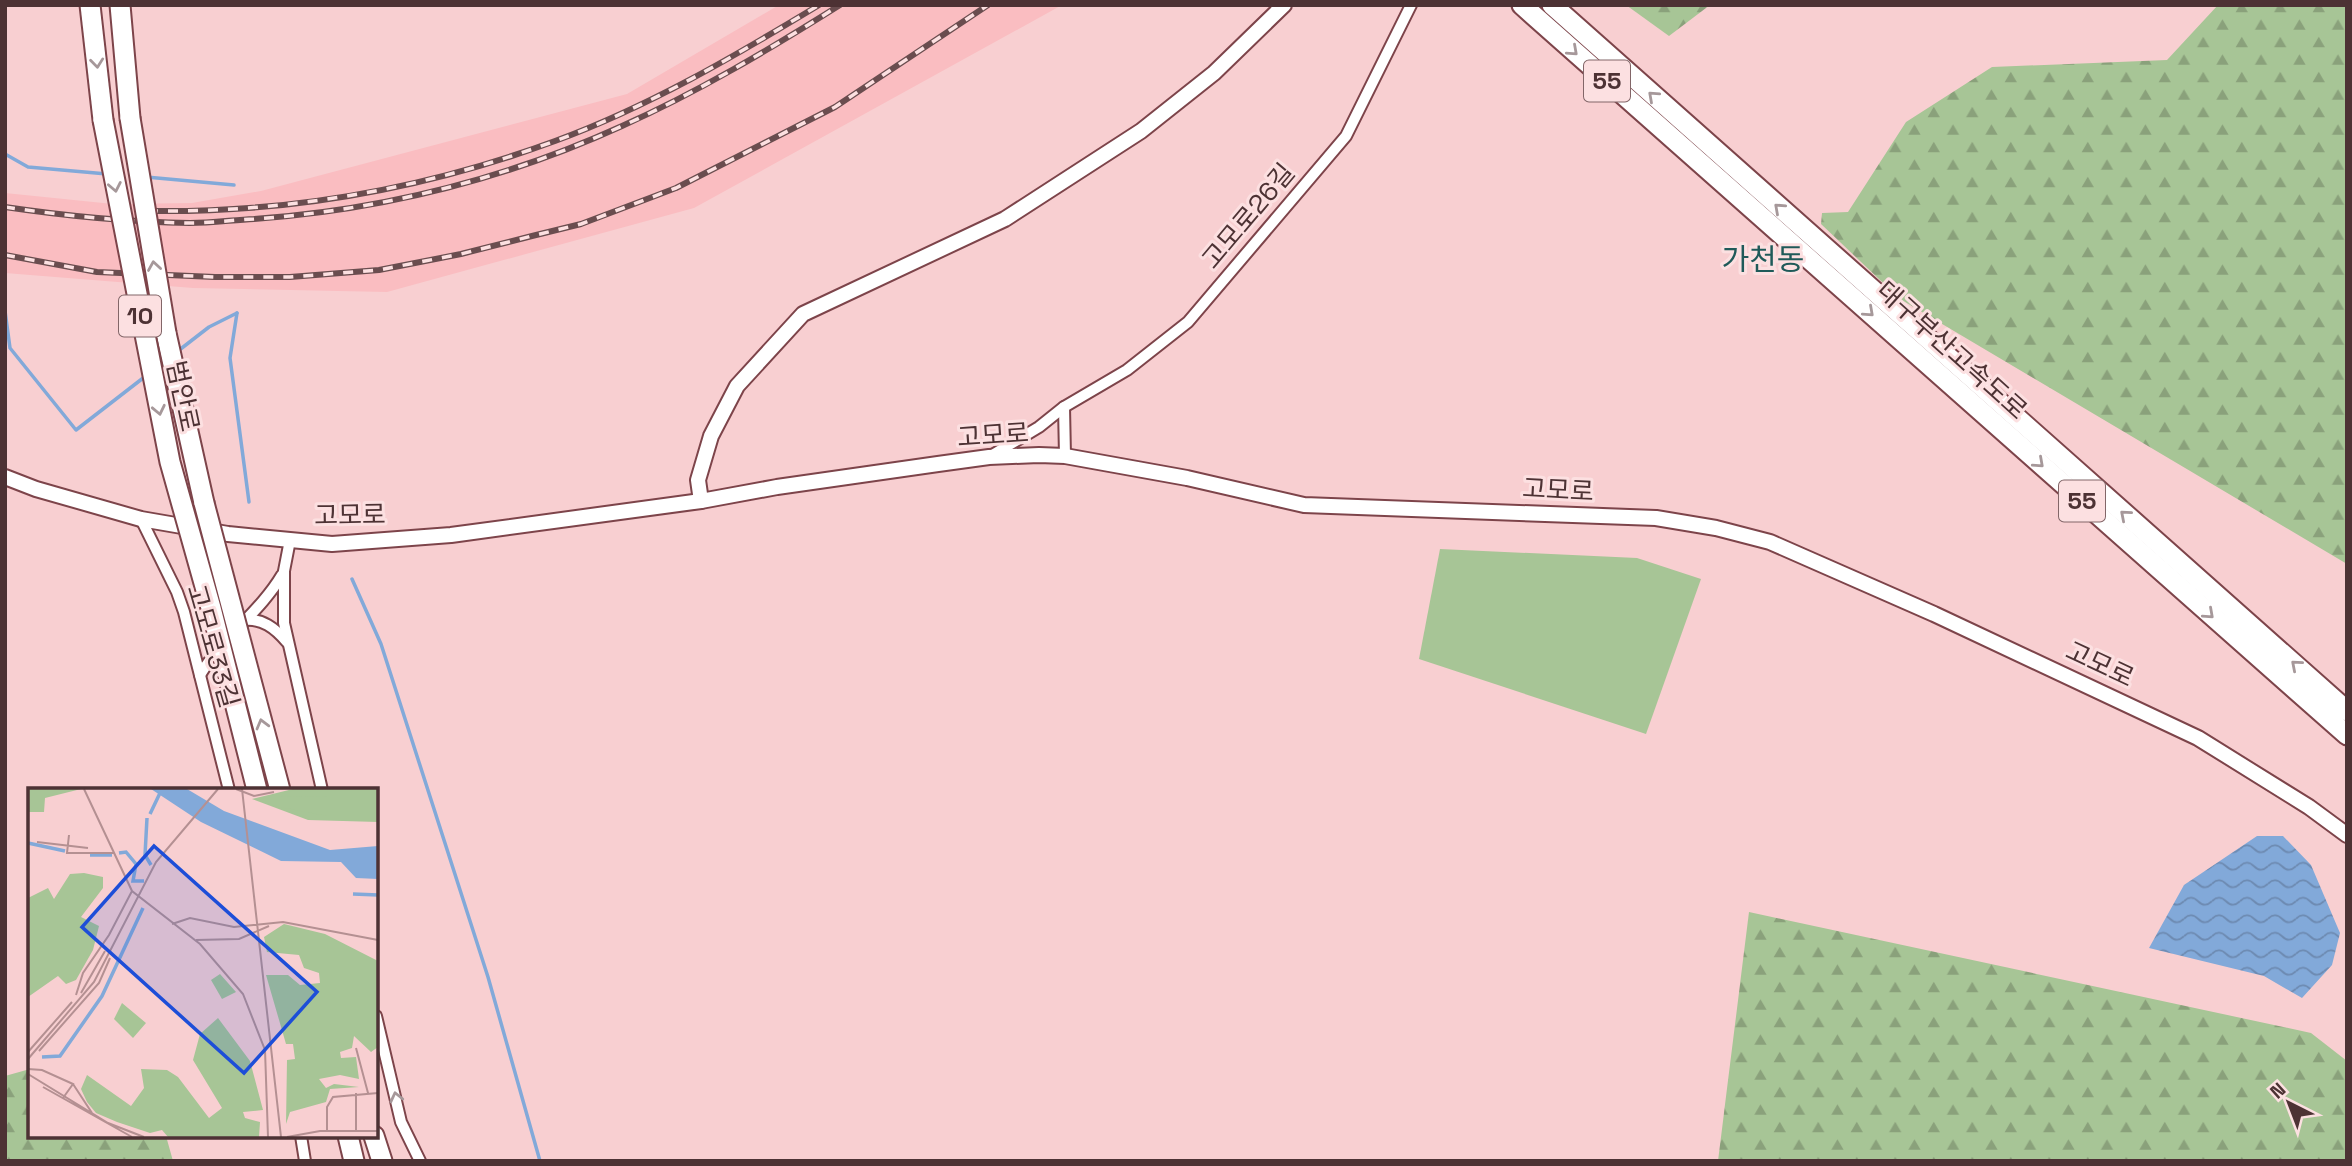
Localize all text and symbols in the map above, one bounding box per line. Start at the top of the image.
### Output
one-way arrow [1565,42,1578,55]
one-way arrow [89,57,104,68]
road number: 55 [1584,60,1630,102]
one-way arrow [1648,91,1661,104]
street label: 고모로26길 [1194,156,1302,276]
one-way arrow [106,181,121,193]
one-way arrow [1774,203,1787,216]
district label: 가천동 [1722,240,1804,279]
one-way arrow [147,260,162,272]
street label: 대구부산고속도로 [1870,273,2034,427]
road number: 10 [119,296,161,337]
one-way arrow [1861,304,1874,316]
street label: 범안로 [159,357,207,435]
one-way arrow [151,404,166,416]
street label: 고모로 [956,416,1030,454]
one-way arrow [2031,455,2044,467]
street label: 고모로 [1521,471,1595,509]
road number: 55 [2059,480,2105,522]
street label: 고모로 [314,497,386,533]
one-way arrow [2120,511,2133,523]
street label: 고모로33길 [179,580,247,712]
one-way arrow [2201,605,2214,618]
street label: 고모로 [2060,633,2140,695]
one-way arrow [2291,661,2304,674]
one-way arrow [256,718,270,730]
inset map [28,788,378,1138]
north arrow [2254,1068,2324,1138]
text: N [2265,1077,2291,1104]
one-way arrow [389,1091,404,1103]

